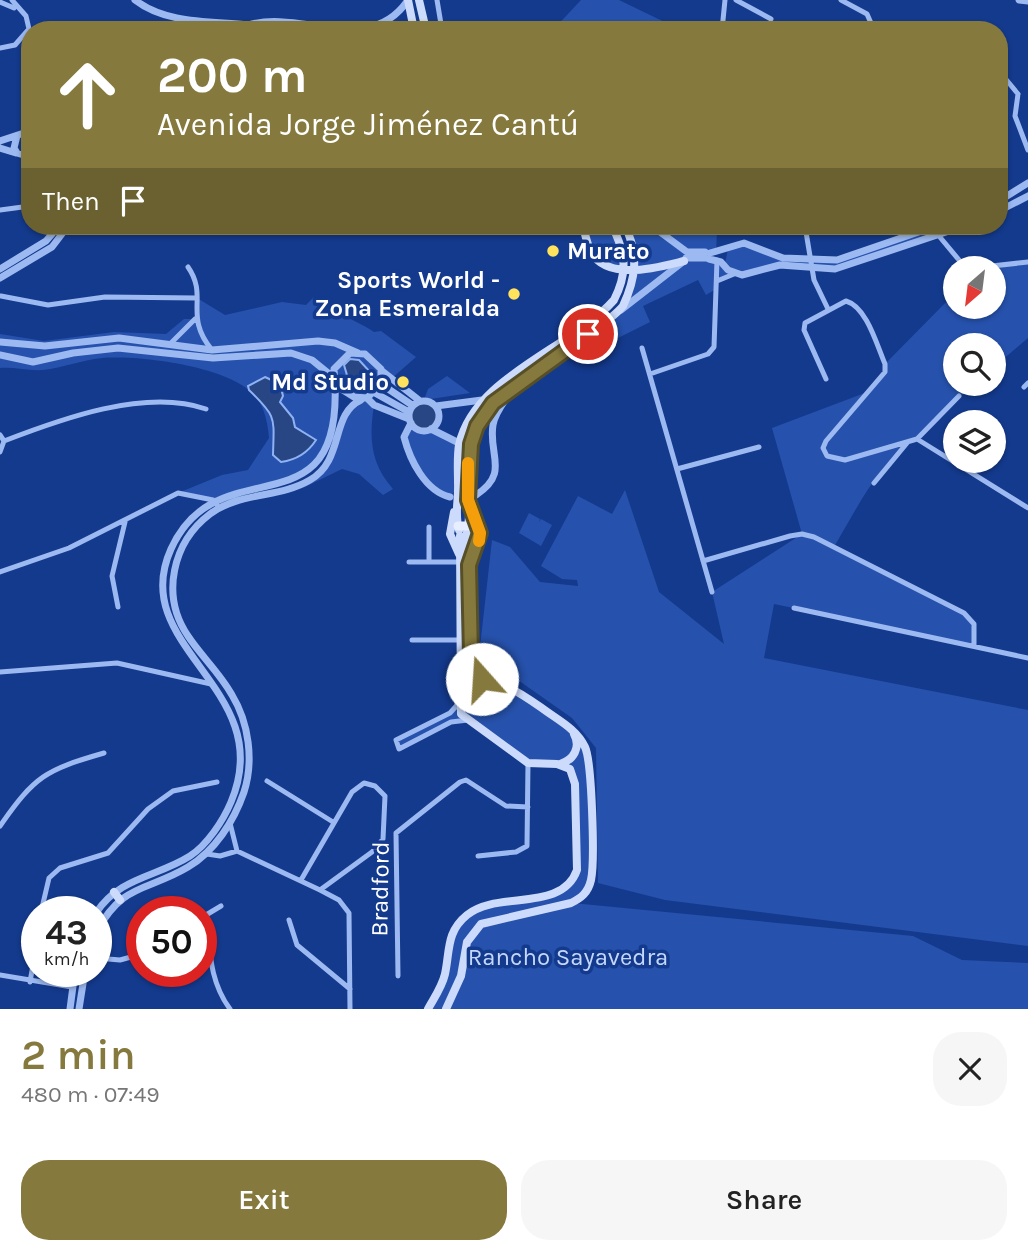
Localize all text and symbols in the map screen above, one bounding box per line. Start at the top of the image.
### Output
text: 200 m [157,47,308,104]
icon: ahead [42,49,133,140]
text: Avenida Jorge Jiménez Cantú [157,106,579,143]
icon: arrive [114,182,152,220]
text: Then [42,186,100,217]
place label: Murato [567,237,650,265]
marker: Murato [545,243,561,259]
north arrow [943,256,1006,318]
map controls [943,256,1006,473]
place label: Sports World - Zona Esmeralda [314,266,500,322]
marker: Sports World - Zona Esmeralda [506,286,522,302]
pin [558,304,618,364]
icon: arrive [569,315,607,353]
button: search [943,333,1006,396]
place label: Md Studio [271,368,389,396]
marker: Md Studio [395,374,411,390]
button: layers [943,410,1006,473]
position arrow [445,642,519,716]
street label: Bradford [365,841,395,937]
speed limit sign: 50 [126,896,217,987]
text: 43 [45,912,88,953]
park label: Rancho Sayavedra [468,943,668,971]
text: km/h [44,948,89,970]
text: 2 min [21,1030,136,1080]
button: close [933,1032,1007,1106]
text: 480 m · 07:49 [21,1081,160,1108]
button: Exit [21,1160,507,1240]
button: Share [521,1160,1007,1240]

